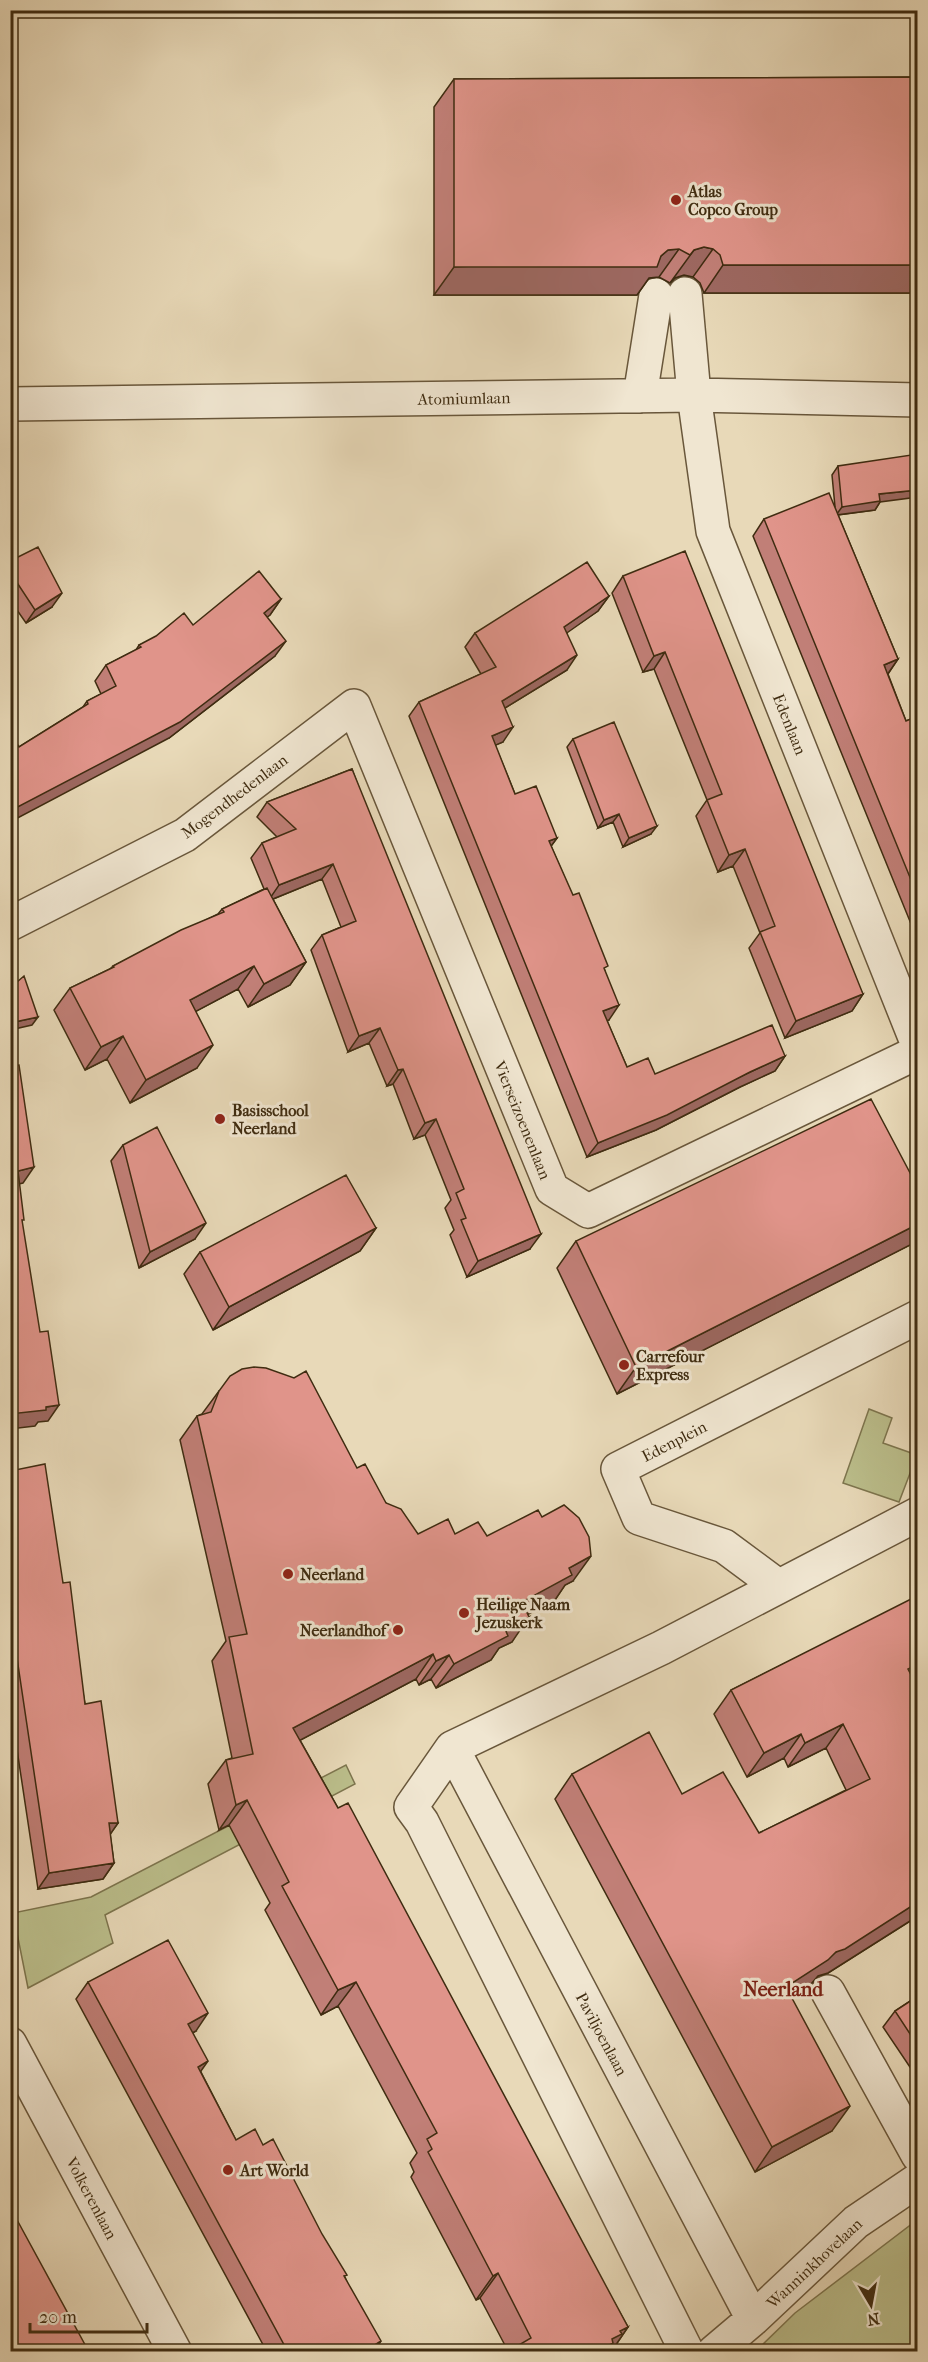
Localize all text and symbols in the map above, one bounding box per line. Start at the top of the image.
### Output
place label: Atlas Copco Group [687,182,778,220]
marker: Atlas Copco Group [669,193,683,207]
street label: Atomiumlaan [416,388,511,409]
street label: Edenlaan [769,691,811,758]
street label: Mogendhedenlaan [177,750,292,843]
street label: Vierseizoenenlaan [490,1057,555,1183]
place label: Basisschool Neerland [232,1101,309,1138]
marker: Basisschool Neerland [213,1112,227,1126]
place label: Carrefour Express [636,1347,706,1385]
marker: Carrefour Express [617,1358,631,1372]
street label: Edenplein [639,1417,711,1466]
place label: Neerland [300,1565,365,1584]
marker: Neerland [281,1567,295,1581]
place label: Heilige Naam Jezuskerk [474,1595,571,1633]
marker: Heilige Naam Jezuskerk [457,1606,471,1620]
place label: Neerlandhof [300,1621,390,1640]
marker: Neerlandhof [391,1623,405,1637]
district label: Neerland [743,1978,824,2001]
street label: Paviljoenlaan [572,1989,632,2080]
street label: Volkerenlaan [62,2153,121,2243]
place label: Art World [239,2161,310,2180]
marker: Art World [221,2163,235,2177]
street label: Wanninkhovelaan [762,2214,867,2313]
north arrow [841,2275,901,2335]
scale bar [30,2296,147,2334]
text: 20 m [39,2307,77,2328]
text: N [865,2309,881,2330]

